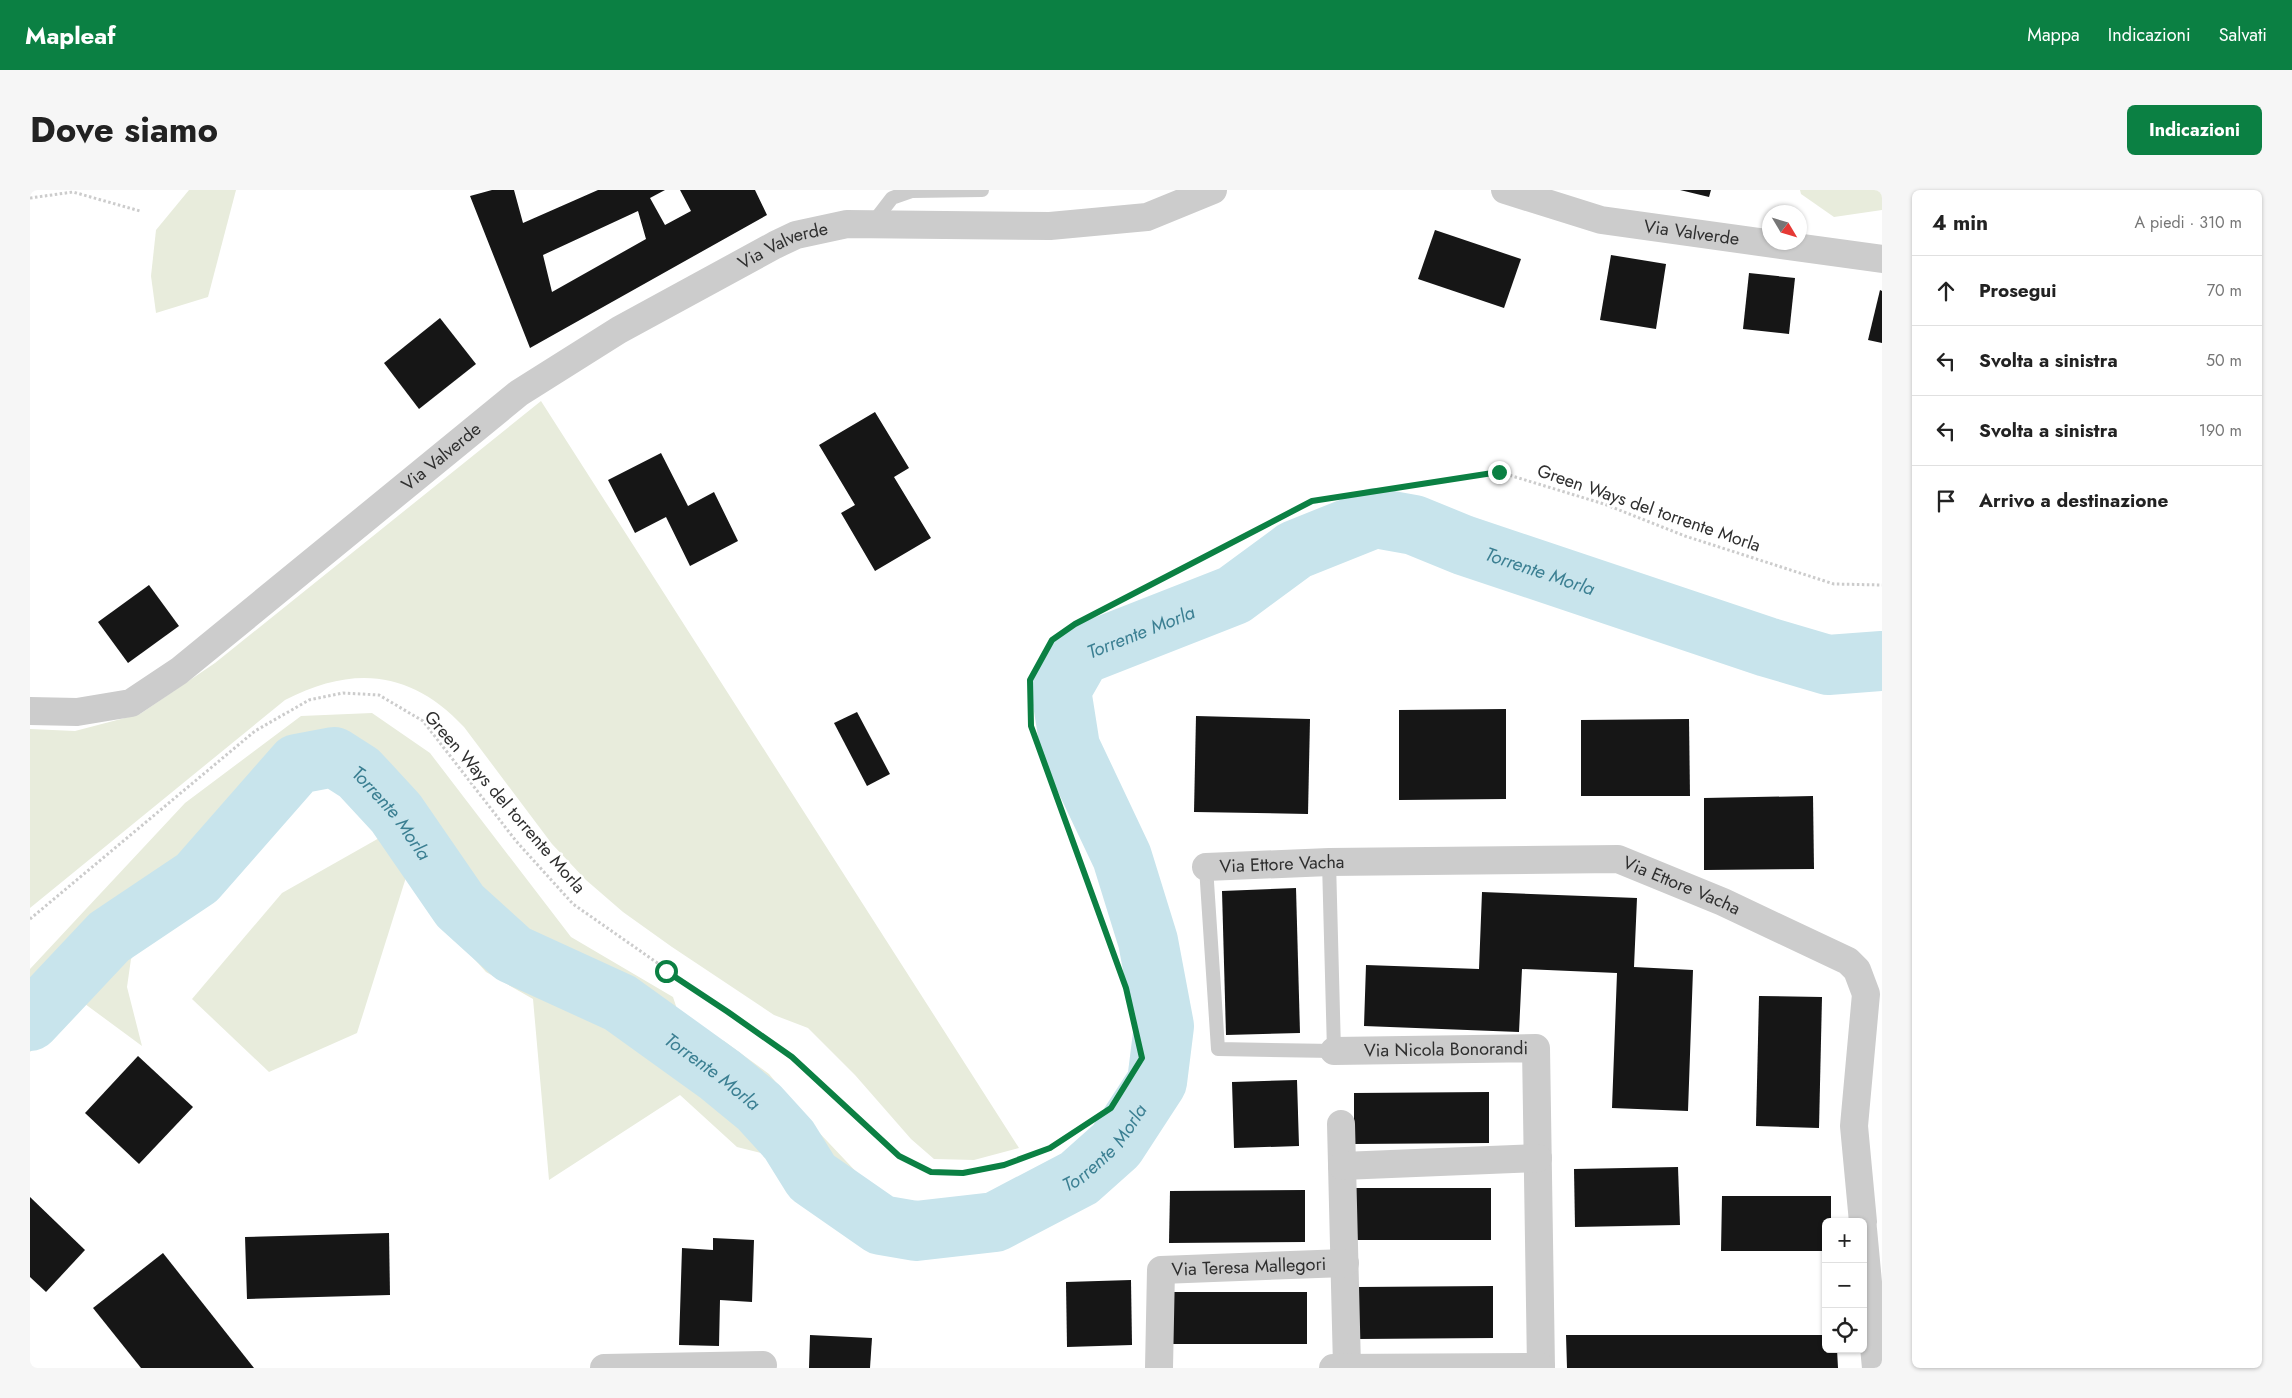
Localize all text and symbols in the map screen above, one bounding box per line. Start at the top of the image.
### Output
text: Mapleaf [25,18,116,53]
text: Mappa [2027,22,2080,48]
text: Indicazioni [2108,22,2191,48]
text: Salvati [2219,22,2267,48]
text: Dove siamo [30,105,218,155]
button: Indicazioni [2127,105,2262,155]
north arrow [1762,205,1807,250]
text: 4 min [1932,208,1988,238]
text: A piedi · 310 m [2135,211,2242,234]
street label: Via Valverde [1642,213,1741,252]
street label: Via Valverde [733,215,830,276]
icon: ahead [1932,277,1960,305]
text: Prosegui [1979,277,2057,304]
text: 70 m [2207,279,2242,302]
icon: left [1932,347,1960,375]
text: Svolta a sinistra [1979,347,2118,374]
text: 50 m [2206,349,2242,372]
street label: Via Valverde [396,416,487,497]
icon: left [1932,417,1960,445]
text: Svolta a sinistra [1979,417,2118,444]
text: 190 m [2199,419,2242,442]
street label: Green Ways del torrente Morla [1534,457,1764,559]
route end [1488,461,1511,484]
icon: arrive [1932,487,1960,515]
text: Arrivo a destinazione [1979,487,2168,514]
water label: Torrente Morla [1482,540,1599,602]
water label: Torrente Morla [1083,598,1199,665]
street label: Green Ways del torrente Morla [418,705,592,899]
water label: Torrente Morla [347,759,438,866]
street label: Via Ettore Vacha [1219,849,1345,879]
street label: Via Ettore Vacha [1619,849,1745,921]
route start [655,960,678,983]
water label: Torrente Morla [659,1026,767,1117]
street label: Via Nicola Bonorandi [1364,1035,1528,1064]
water label: Torrente Morla [1057,1098,1153,1198]
map controls [1822,1218,1867,1353]
button: + [1822,1218,1867,1263]
street label: Via Teresa Mallegori [1171,1251,1327,1283]
button: − [1822,1263,1867,1308]
button: locate [1822,1308,1867,1353]

